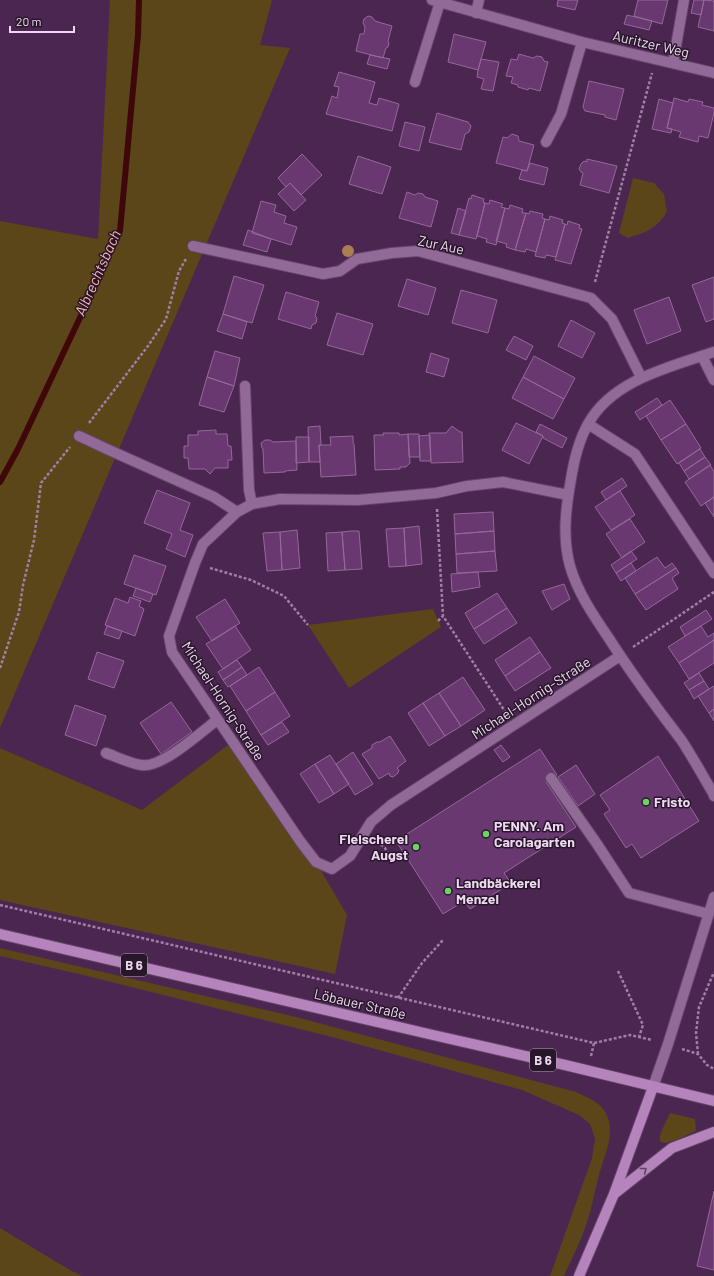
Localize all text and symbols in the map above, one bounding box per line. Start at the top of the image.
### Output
scale bar [10,8,74,34]
text: 20 m [16,14,42,28]
street label: Auritzer Weg [611,26,691,61]
water label: Albrechtsbach [70,227,124,318]
street label: Zur Aue [417,231,466,258]
street label: Michael-Hornig-Straße [179,638,268,763]
street label: Michael-Hornig-Straße [468,653,593,742]
place label: Fristo [654,793,691,810]
marker: Fristo [641,797,651,807]
place label: PENNY. Am Carolagarten [494,817,575,850]
marker: PENNY. Am Carolagarten [481,829,491,839]
place label: Fleischerei Augst [339,830,408,863]
marker: Fleischerei Augst [411,842,421,852]
place label: Landbäckerei Menzel [456,874,541,907]
marker: Landbäckerei Menzel [443,886,453,896]
road number: B 6 [121,954,147,976]
street label: Löbauer Straße [312,985,408,1022]
road number: B 6 [530,1049,556,1071]
one-way arrow [640,1168,647,1175]

